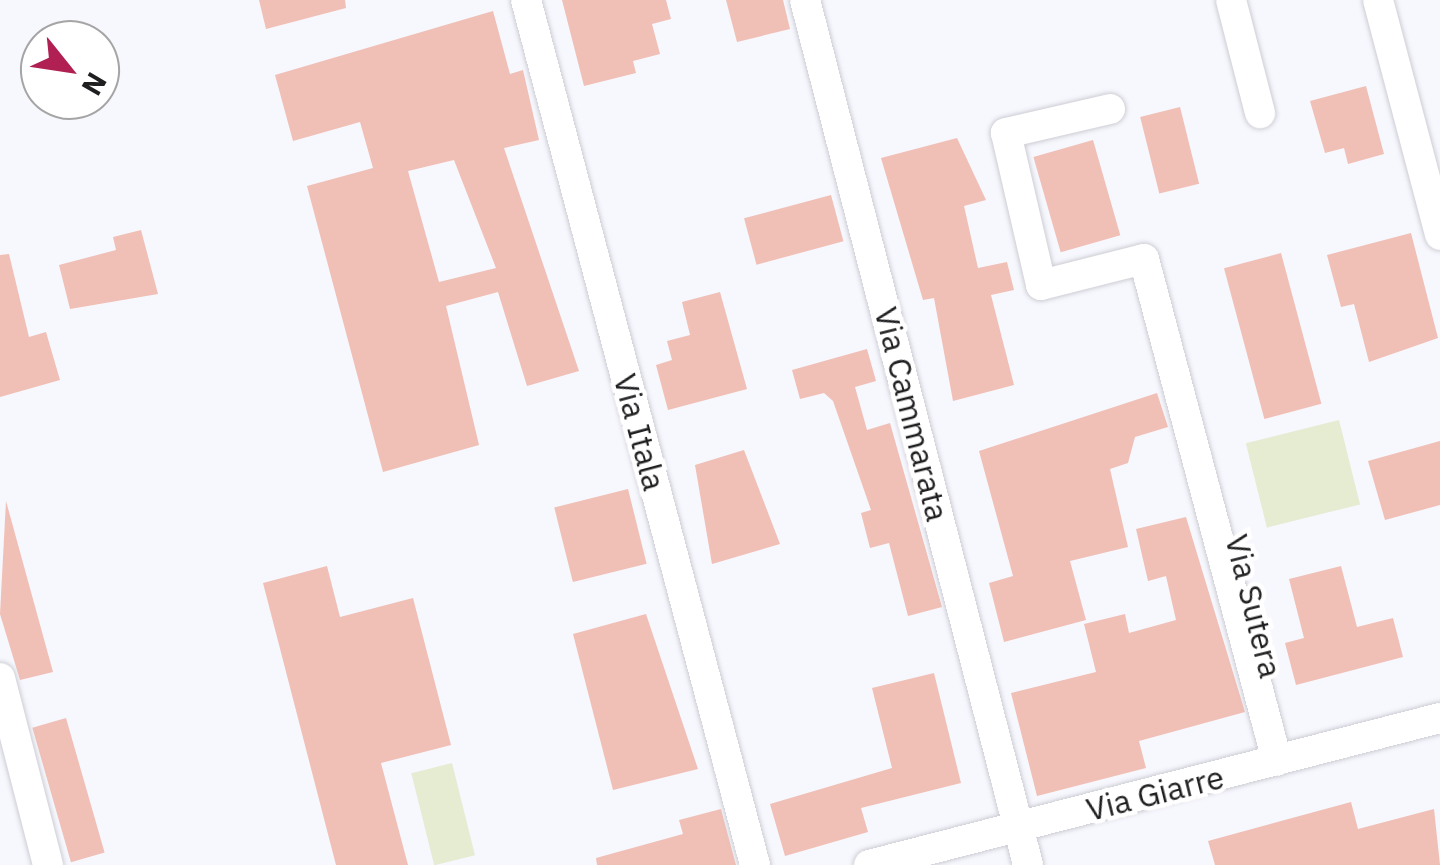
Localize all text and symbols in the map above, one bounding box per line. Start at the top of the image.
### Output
north arrow [20,20,120,120]
text: N [74,66,116,102]
street label: Via Cammarata [867,303,957,525]
street label: Via Itala [606,370,674,494]
street label: Via Sutera [1218,530,1290,682]
street label: Via Giarre [1082,757,1228,829]

